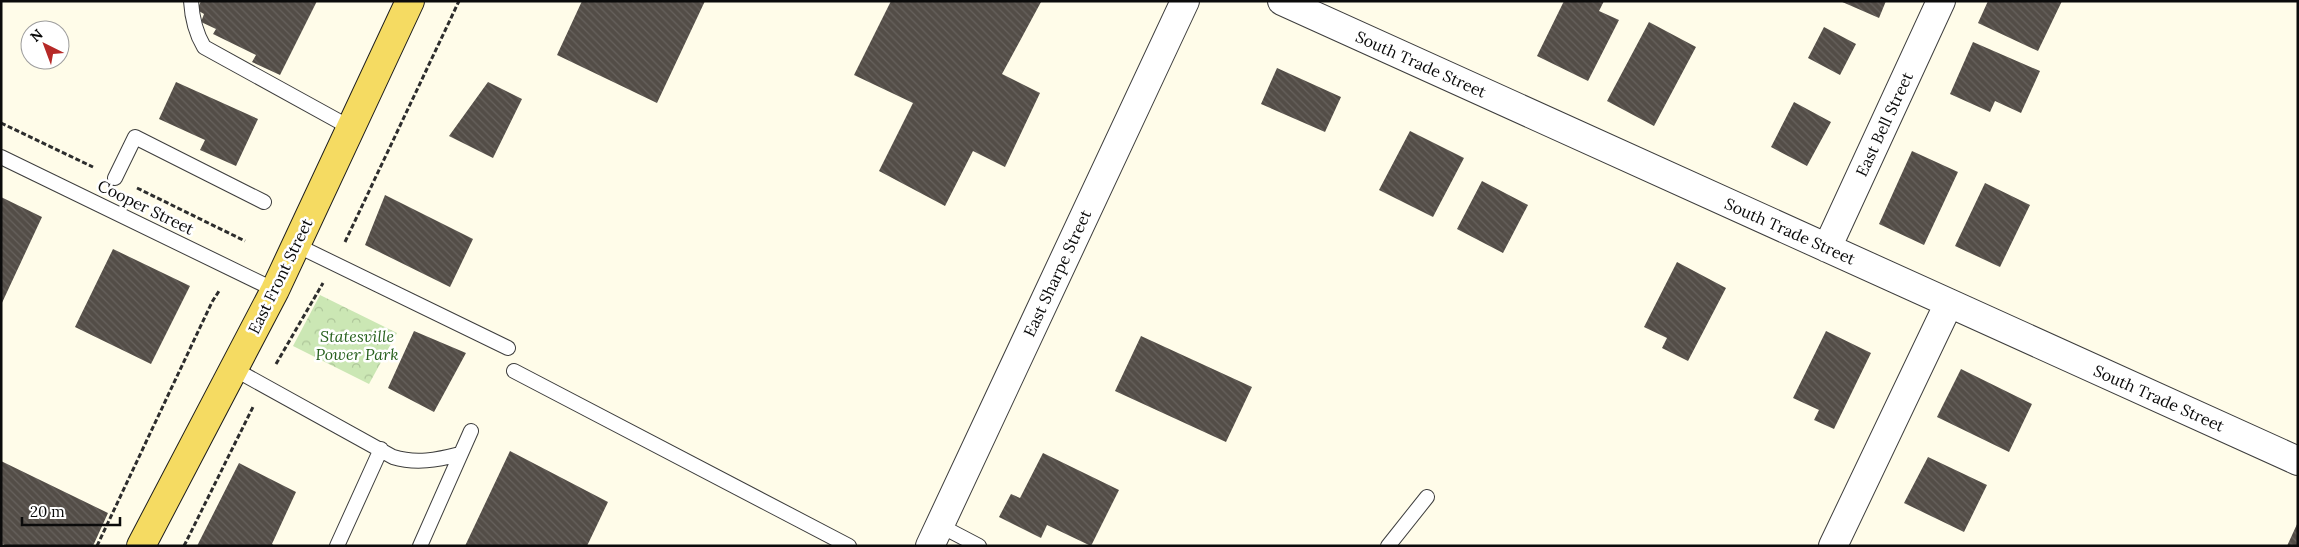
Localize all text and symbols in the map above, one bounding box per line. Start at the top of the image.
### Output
north arrow [20,20,70,70]
text: N [26,25,46,46]
street label: South Trade Street [1353,26,1490,102]
street label: East Bell Street [1851,68,1917,179]
street label: Cooper Street [95,175,198,239]
street label: South Trade Street [1722,193,1859,269]
street label: East Sharpe Street [1019,206,1095,340]
street label: East Front Street [243,214,317,337]
park label: Statesville Power Park [315,326,399,364]
street label: South Trade Street [2091,360,2228,436]
scale bar [22,494,120,526]
text: 20 m [30,502,65,521]

